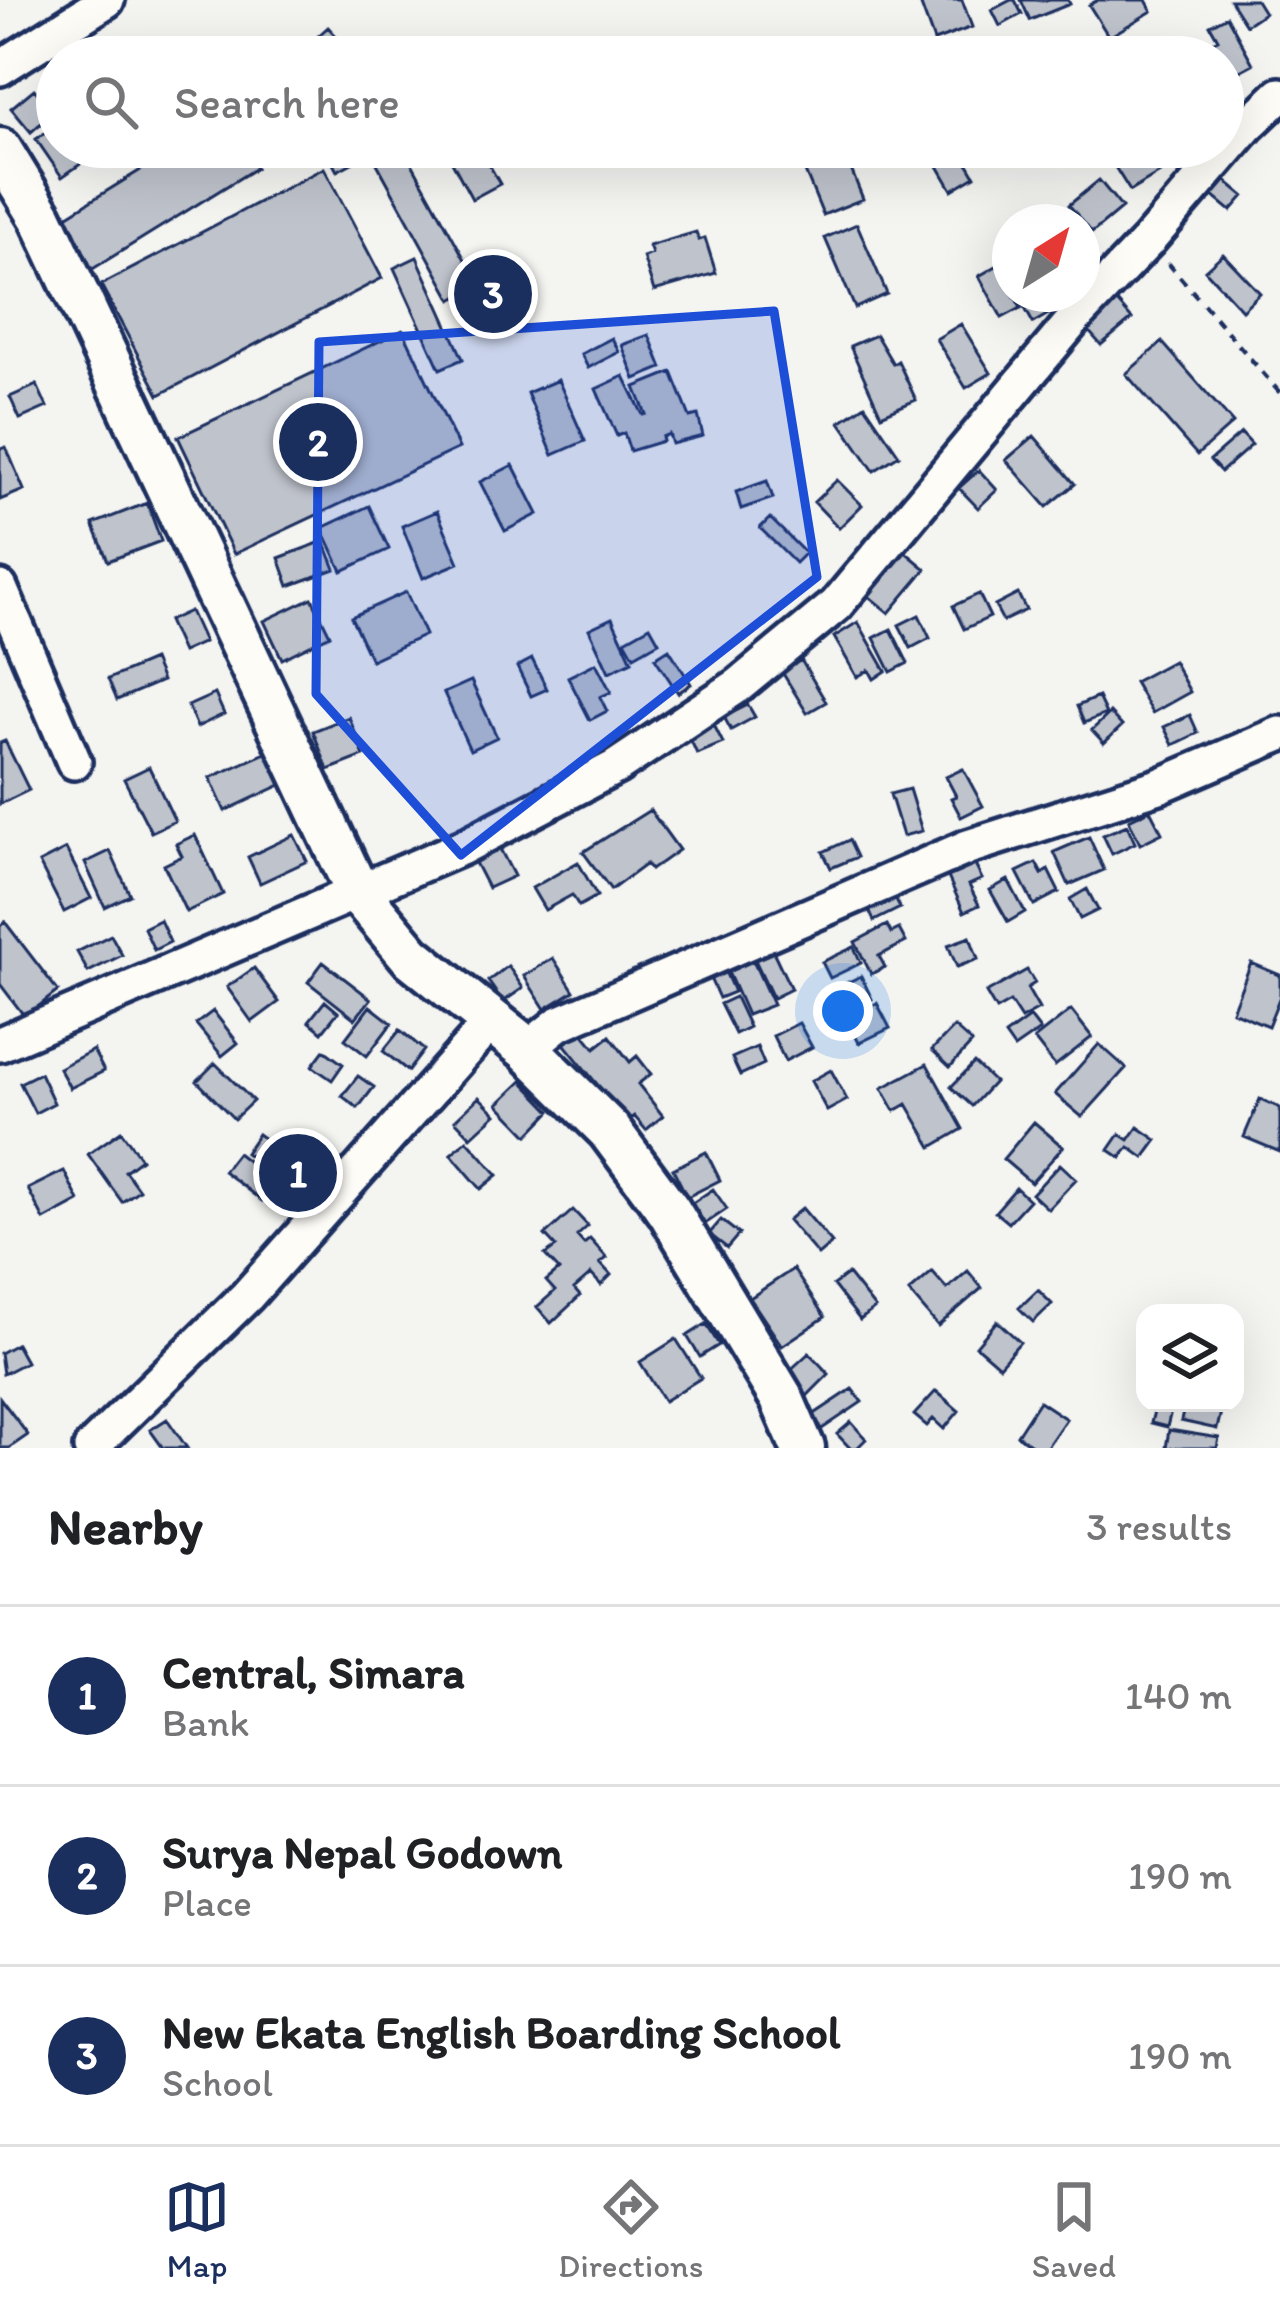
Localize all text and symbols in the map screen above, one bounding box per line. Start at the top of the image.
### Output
search box [36,36,1244,168]
icon: search [78,69,144,135]
text: Search here [174,75,400,129]
north arrow [992,204,1100,312]
pin: 3 [454,249,532,339]
pin: 2 [279,397,357,487]
your location [813,981,873,1041]
pin: 1 [259,1128,337,1218]
map controls [1136,1304,1244,1412]
button: layers [1136,1304,1244,1412]
text: Nearby [48,1496,203,1557]
text: 3 results [1086,1503,1232,1550]
text: Central, Simara [162,1645,465,1699]
text: 1 [78,1672,96,1719]
text: 140 m [1125,1672,1232,1719]
text: Bank [162,1699,249,1746]
text: Surya Nepal Godown [162,1825,563,1879]
text: 2 [77,1852,97,1899]
text: 190 m [1128,1852,1232,1899]
text: Place [162,1879,252,1926]
text: New Ekata English Boarding School [162,2005,841,2059]
text: 3 [76,2032,98,2079]
text: 190 m [1128,2032,1232,2079]
text: School [162,2059,273,2106]
tab: Map [164,2174,230,2285]
tab: Directions [558,2174,703,2285]
tab: Saved [1032,2174,1116,2285]

